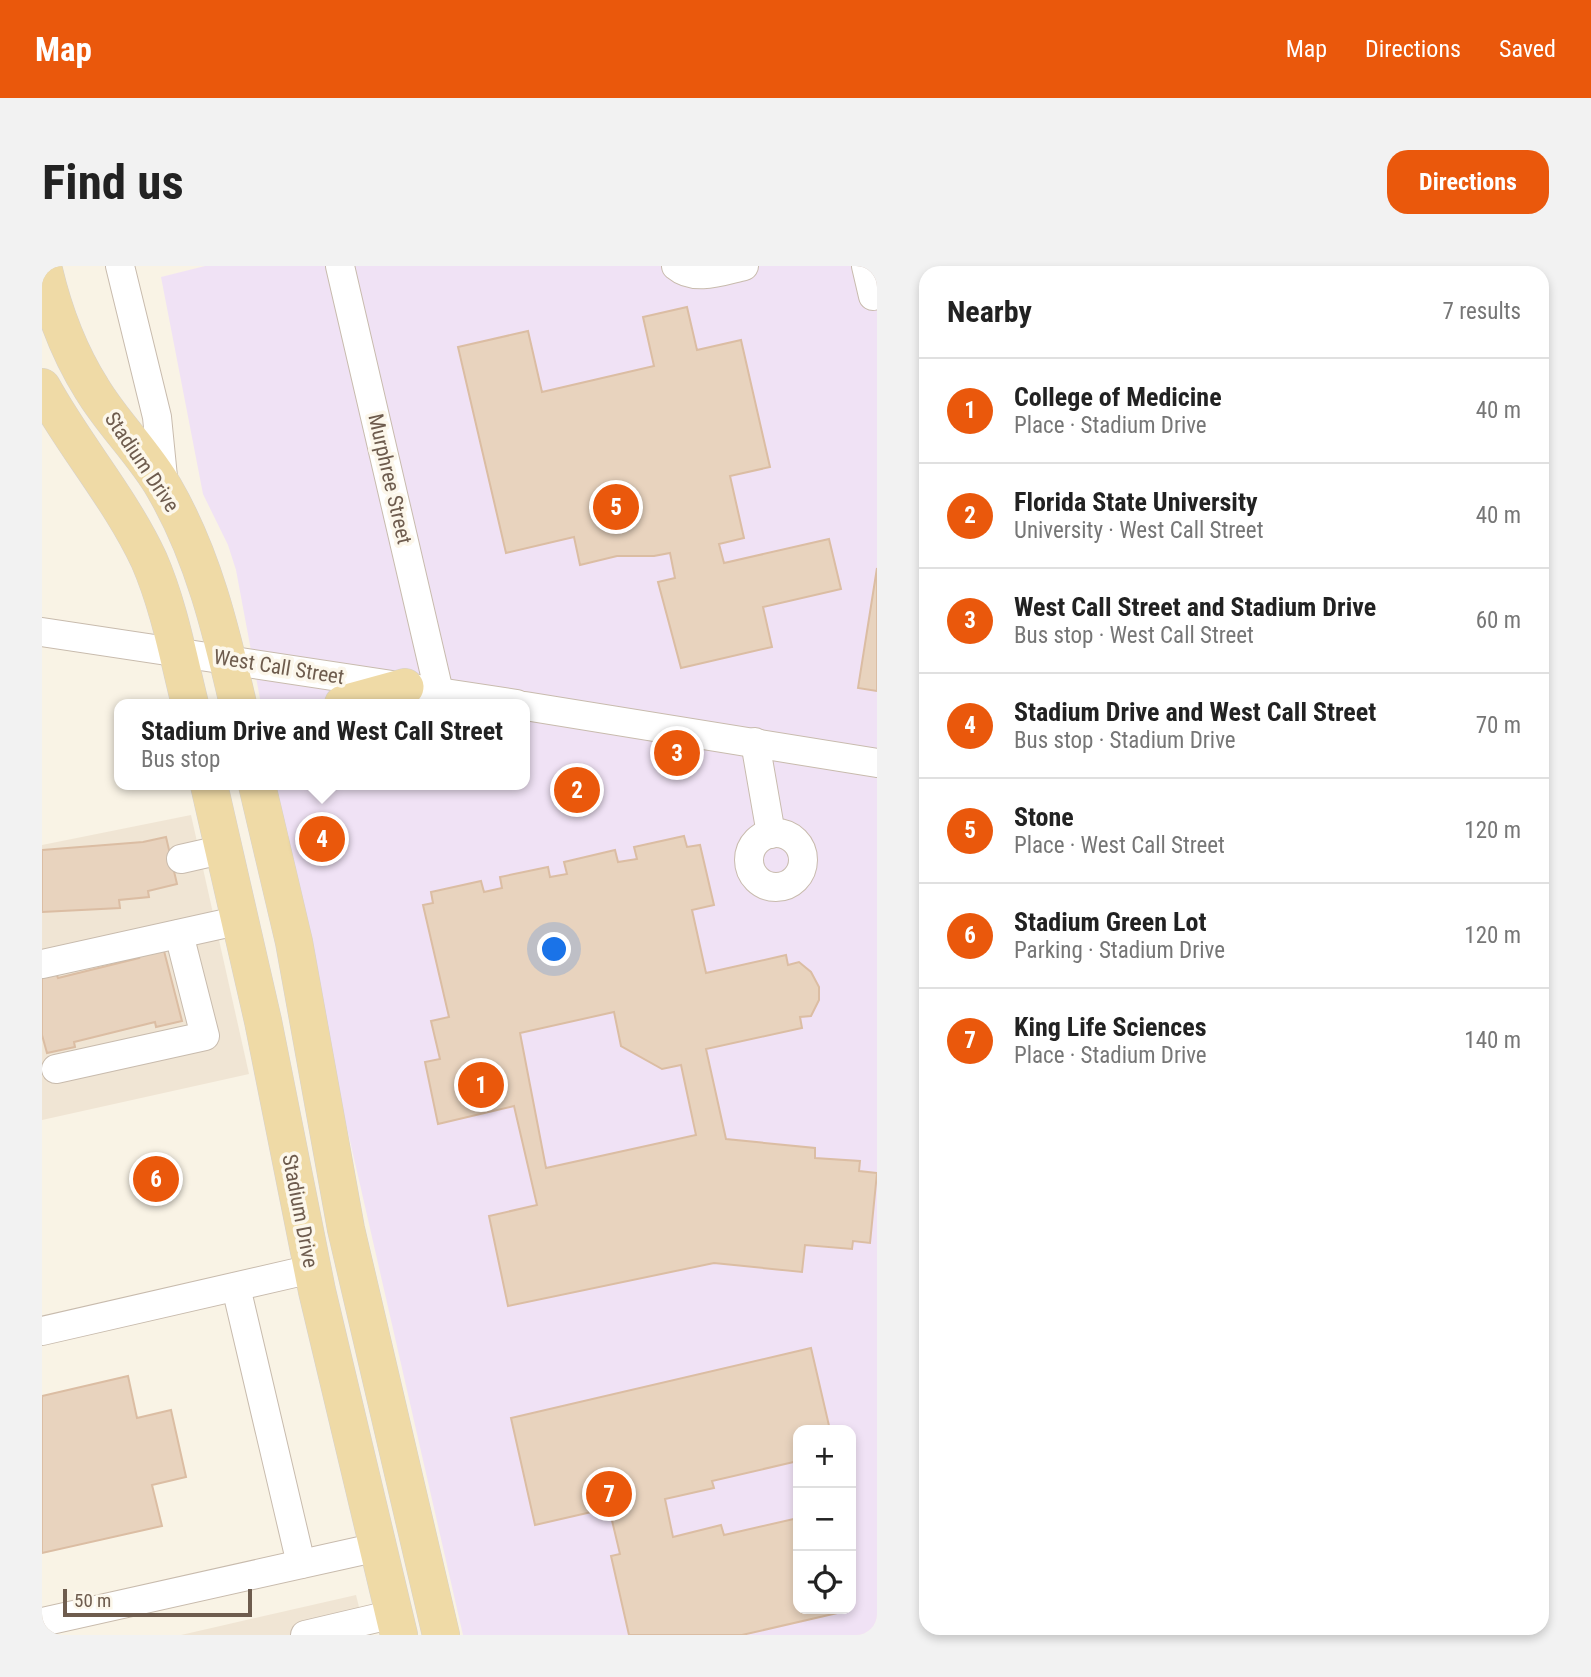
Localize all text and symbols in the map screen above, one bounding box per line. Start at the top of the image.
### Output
text: Map [35,30,92,69]
text: Map [1286,35,1327,63]
text: Directions [1365,35,1461,63]
text: Saved [1499,35,1556,63]
button: Directions [1387,150,1549,214]
text: Find us [42,154,184,211]
text: Nearby [947,294,1032,329]
text: 7 results [1443,298,1521,325]
text: College of Medicine [1014,382,1222,412]
text: 1 [964,397,976,424]
text: 40 m [1476,397,1521,424]
street label: Stadium Drive [100,408,184,517]
street label: Murphree Street [363,412,417,546]
text: Place · Stadium Drive [1014,412,1207,439]
pin: 5 [593,481,639,533]
text: Florida State University [1014,487,1257,517]
text: 2 [964,502,976,529]
text: 40 m [1476,502,1521,529]
text: University · West Call Street [1014,517,1263,544]
text: West Call Street and Stadium Drive [1014,592,1376,622]
text: 3 [964,607,976,634]
text: 60 m [1476,607,1521,634]
text: Bus stop · West Call Street [1014,622,1254,649]
street label: West Call Street [212,645,346,689]
text: Stadium Drive and West Call Street [1014,697,1376,727]
popup [114,699,530,790]
text: 4 [964,712,976,739]
text: 70 m [1476,712,1521,739]
text: Stadium Drive and West Call Street [141,716,503,746]
pin: 3 [654,727,700,779]
text: Bus stop · Stadium Drive [1014,727,1236,754]
text: Bus stop [141,746,220,773]
pin: 2 [554,764,600,816]
text: Stone [1014,802,1074,832]
pin: 4 [299,813,345,865]
text: 5 [964,817,976,844]
text: 120 m [1464,817,1521,844]
text: Place · West Call Street [1014,832,1225,859]
text: Stadium Green Lot [1014,907,1206,937]
text: 6 [964,922,976,949]
text: 120 m [1464,922,1521,949]
your location [537,932,571,966]
text: Parking · Stadium Drive [1014,937,1225,964]
text: King Life Sciences [1014,1012,1206,1042]
text: 7 [964,1027,976,1054]
text: 140 m [1464,1027,1521,1054]
text: Place · Stadium Drive [1014,1042,1207,1069]
pin: 1 [458,1059,504,1111]
street label: Stadium Drive [277,1152,323,1270]
pin: 6 [133,1153,179,1205]
map controls [793,1425,856,1614]
button: + [793,1425,856,1488]
pin: 7 [586,1468,632,1520]
button: − [793,1488,856,1551]
button: locate [793,1551,856,1614]
scale bar [63,1586,252,1618]
text: 50 m [74,1589,111,1612]

